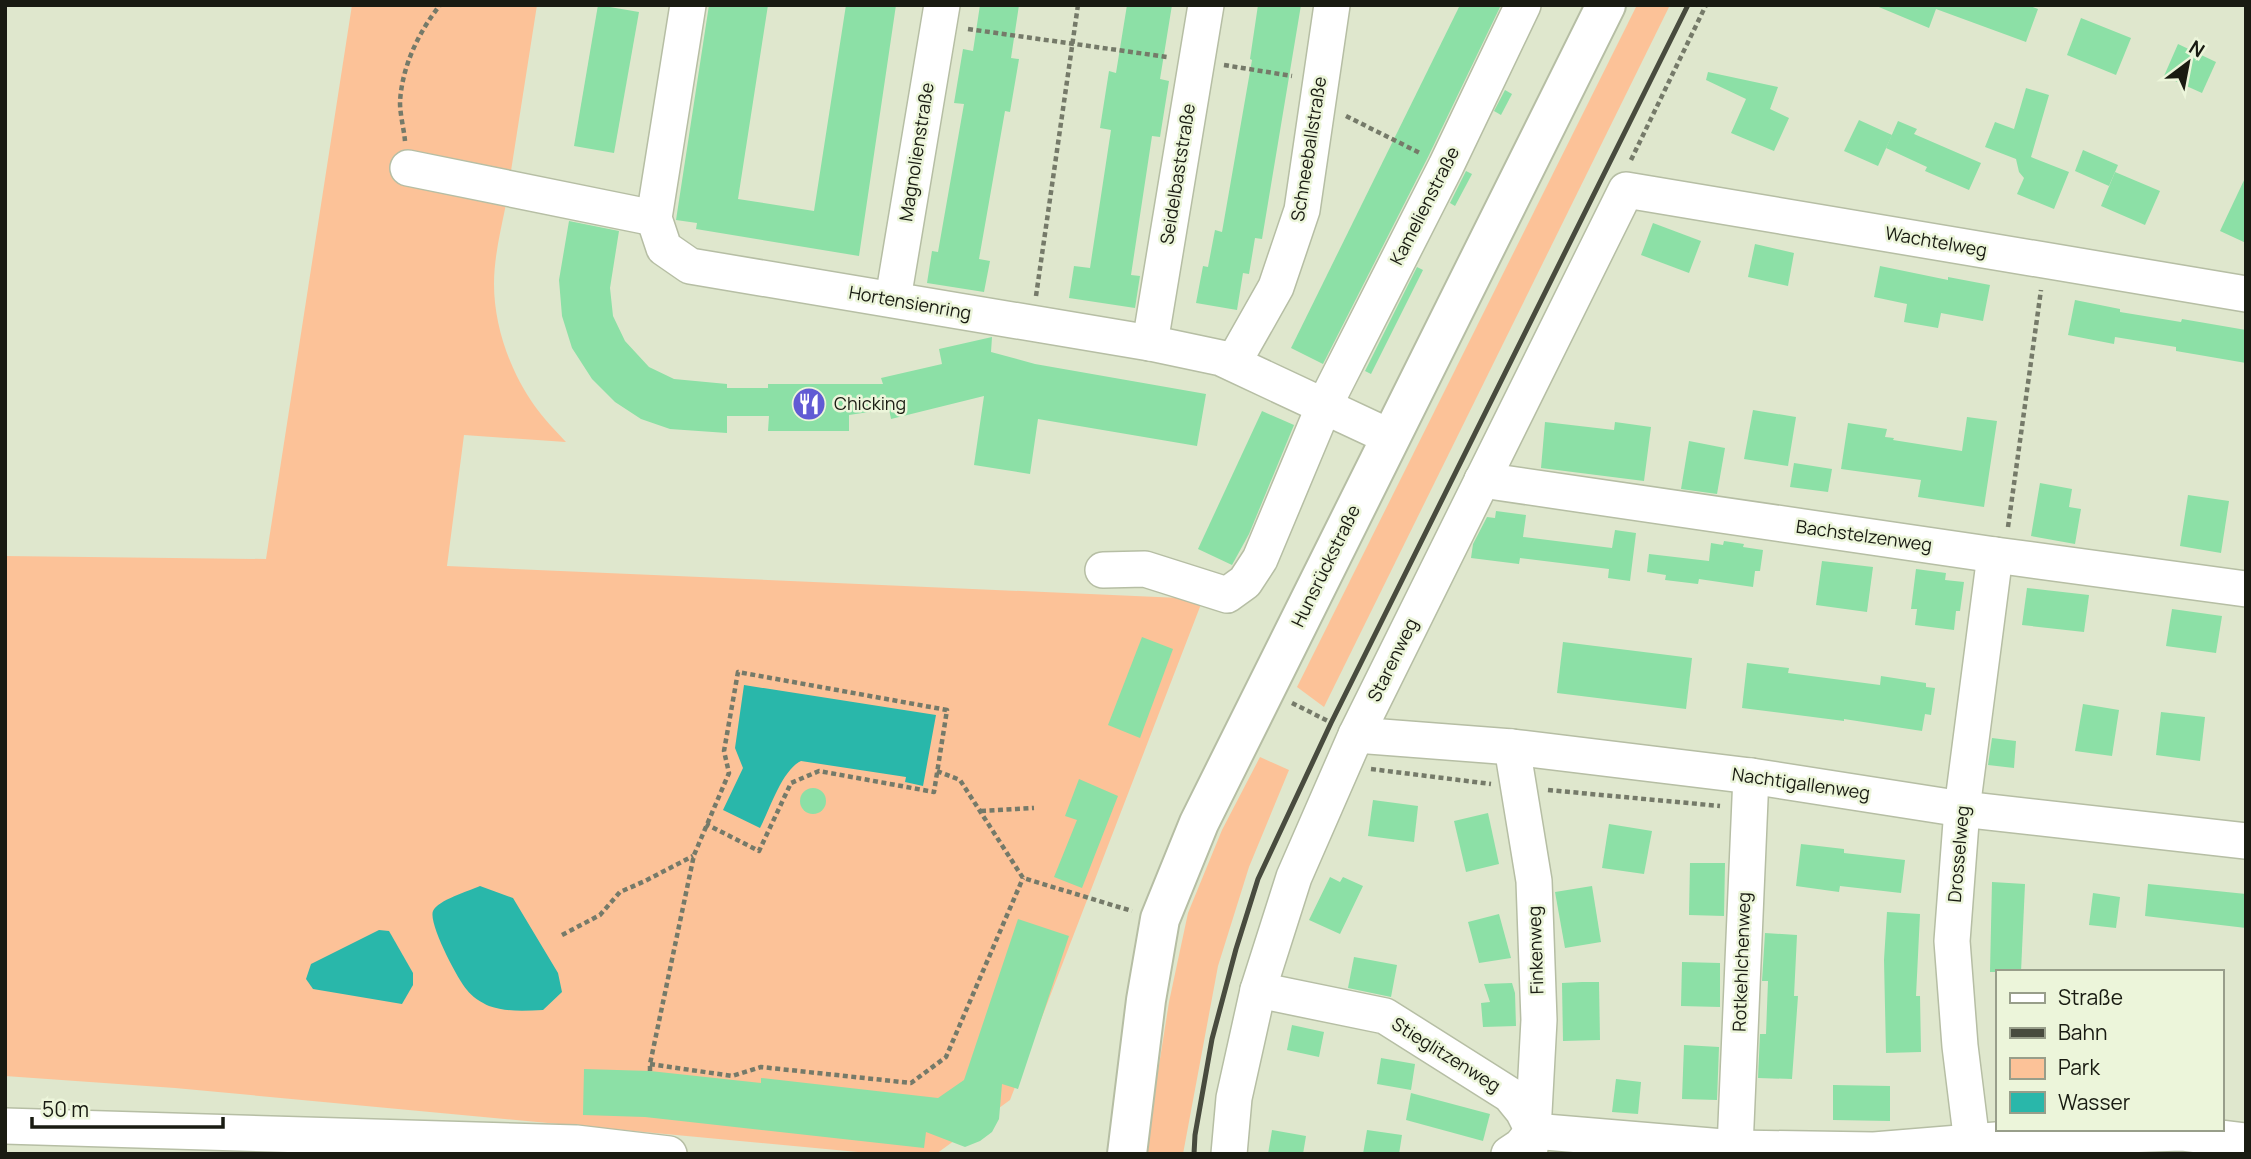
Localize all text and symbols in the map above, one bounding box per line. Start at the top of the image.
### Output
north arrow [2153,28,2223,98]
text: N [2184,34,2210,63]
street label: Schneeballstraße [1285,75,1331,223]
street label: Magnolienstraße [893,81,939,223]
street label: Seidelbaststraße [1154,102,1200,246]
street label: Kamelienstraße [1384,142,1464,269]
street label: Wachtelweg [1883,220,1989,262]
street label: Hortensienring [847,279,973,325]
restaurant icon: Chicking [790,385,828,423]
place label: Chicking [834,391,906,415]
street label: Hunsrückstraße [1285,500,1365,631]
street label: Bachstelzenweg [1795,514,1934,556]
street label: Starenweg [1362,614,1423,705]
street label: Nachtigallenweg [1731,761,1872,805]
street label: Drosselweg [1942,804,1974,903]
street label: Rotkehlchenweg [1727,892,1755,1032]
street label: Finkenweg [1521,905,1549,995]
legend [1996,970,2223,1131]
text: Straße [2058,983,2123,1011]
street label: Stieglitzenweg [1388,1011,1505,1097]
text: Bahn [2058,1018,2108,1046]
text: Park [2058,1053,2100,1081]
scale bar [32,1086,222,1130]
text: Wasser [2058,1088,2131,1116]
text: 50 m [42,1095,89,1123]

